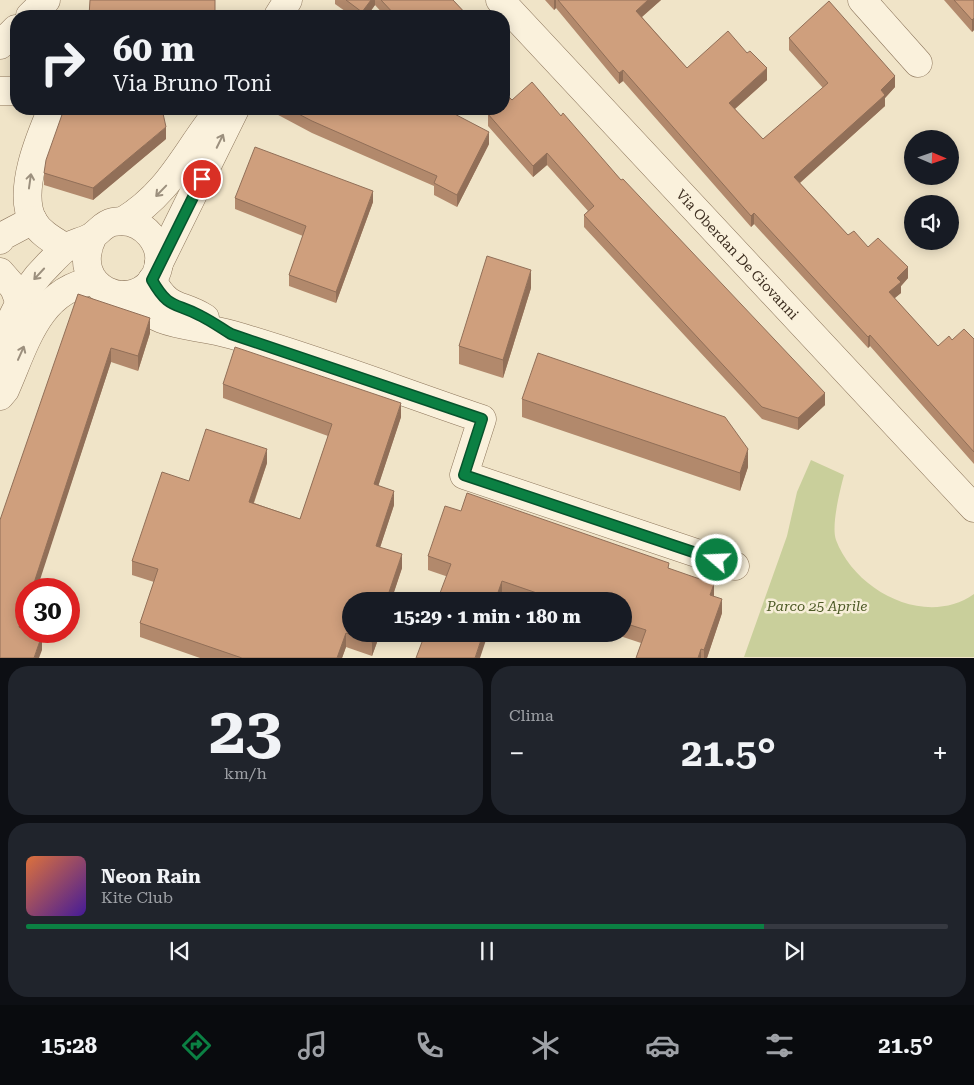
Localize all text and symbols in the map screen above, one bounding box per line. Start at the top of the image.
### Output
text: 60 m [113,29,195,70]
icon: right [30,30,95,95]
text: Via Bruno Toni [113,71,272,96]
north arrow [904,130,959,185]
map controls [904,130,959,250]
one-way arrow [216,134,225,149]
pin [181,158,223,200]
icon: arrive [188,165,216,193]
one-way arrow [26,173,36,189]
one-way arrow [155,184,167,197]
street label: Via Oberdan De Giovanni [673,186,802,323]
button: sound [904,195,959,250]
one-way arrow [33,267,45,280]
one-way arrow [17,346,27,361]
position arrow [690,533,742,585]
speed limit sign: 30 [15,578,80,643]
park label: Parco 25 Aprile [766,598,867,614]
text: 15:29 · 1 min · 180 m [393,605,581,628]
text: 23 [209,693,282,769]
text: Clima [509,706,554,725]
text: 21.5° [681,731,776,775]
text: − [509,737,525,770]
text: + [932,737,948,770]
text: km/h [224,764,267,783]
text: Neon Rain [101,865,201,888]
text: Kite Club [101,888,173,907]
icon: previous [166,937,194,965]
icon: pause [473,937,501,965]
icon: next [780,937,808,965]
icon: directions [179,1028,214,1063]
icon: music [295,1028,330,1063]
icon: phone [412,1028,447,1063]
icon: climate [528,1028,563,1063]
icon: car [645,1028,680,1063]
icon: filters [762,1028,797,1063]
text: 15:28 [41,1033,97,1058]
text: 21.5° [878,1033,933,1058]

